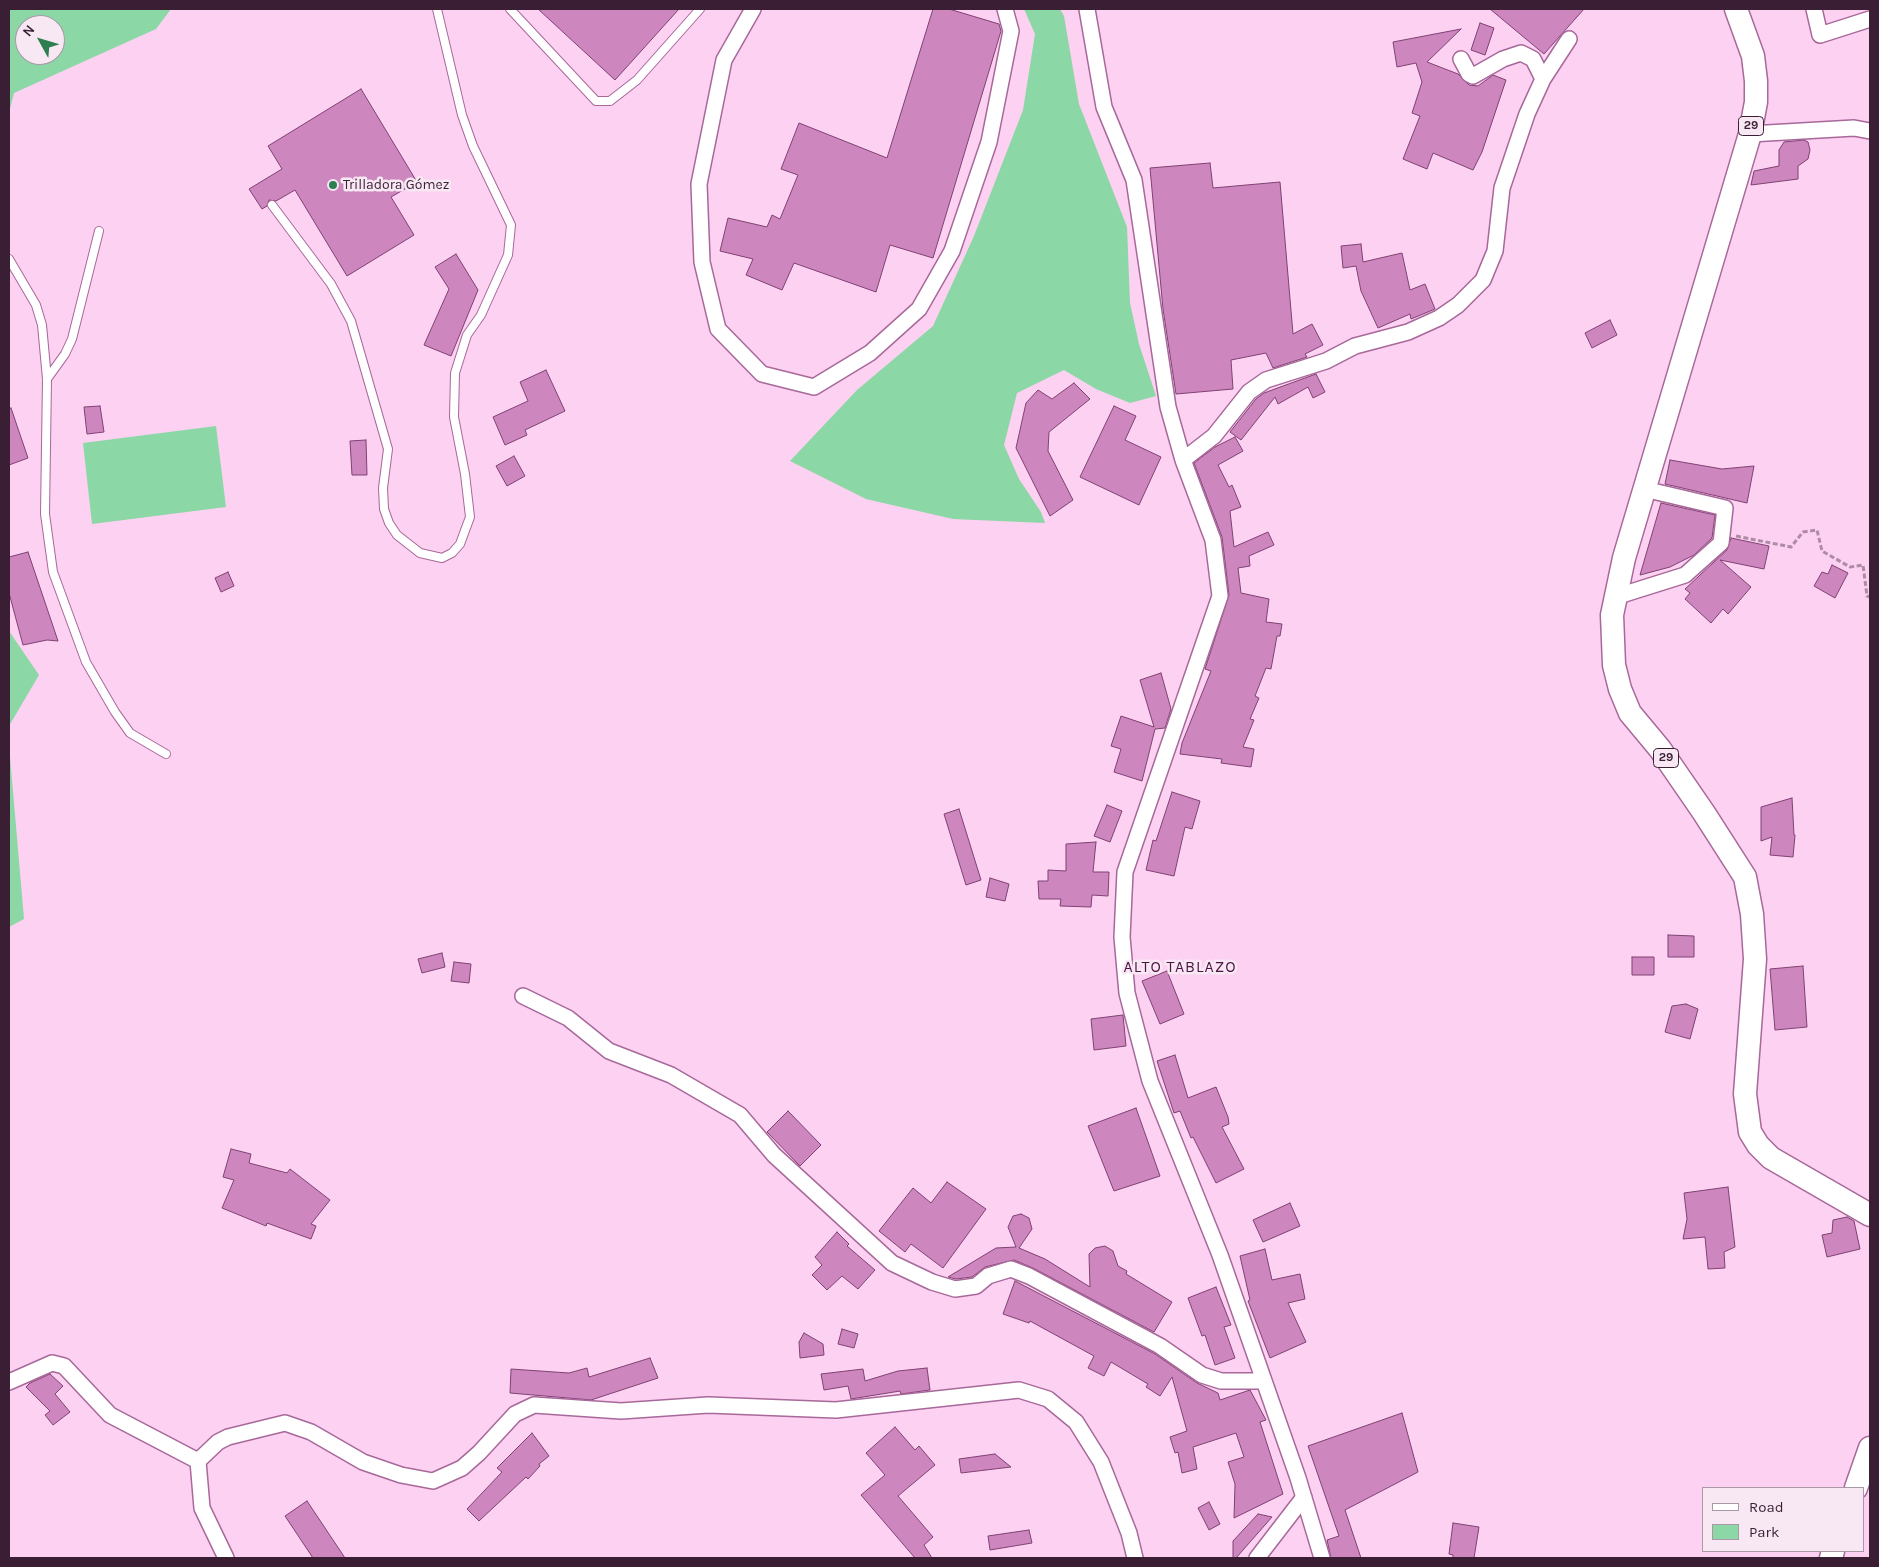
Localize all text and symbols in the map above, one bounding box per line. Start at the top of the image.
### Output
north arrow [15,15,65,65]
text: N [19,22,38,40]
road number: 29 [1738,116,1764,136]
place label: Trilladora Gómez [343,177,449,193]
marker: Trilladora Gómez [327,179,339,191]
road number: 29 [1654,748,1678,768]
district label: ALTO TABLAZO [1122,957,1238,977]
legend [1702,1487,1864,1552]
text: Road [1749,1498,1784,1516]
text: Park [1749,1523,1779,1541]

